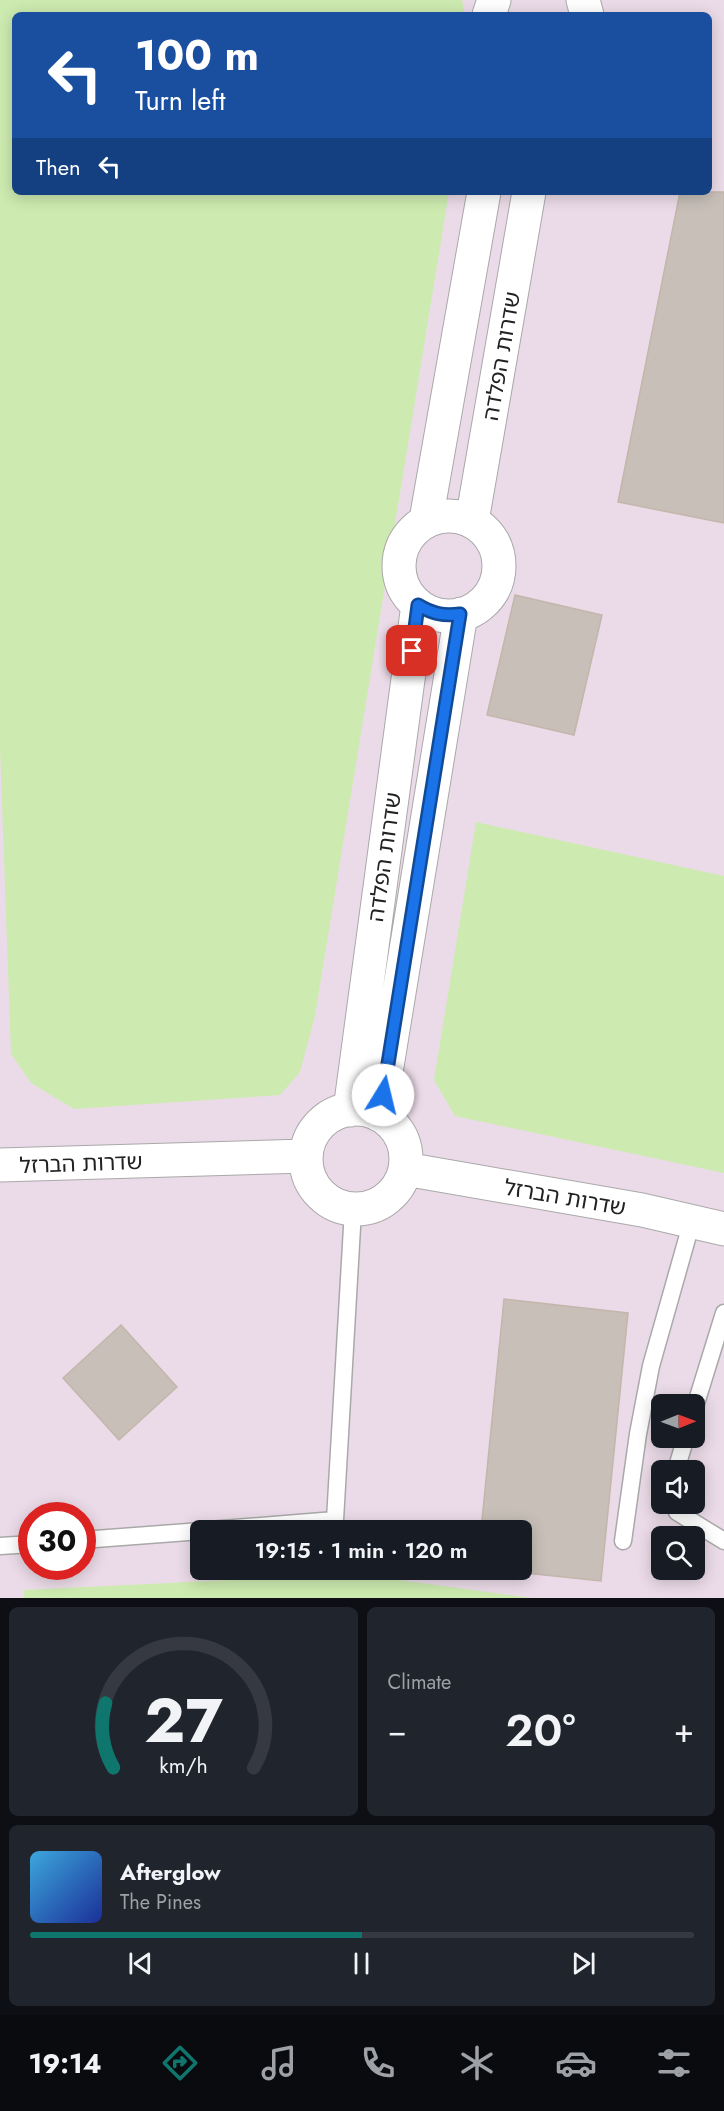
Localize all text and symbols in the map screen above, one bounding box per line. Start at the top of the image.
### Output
text: 100 m [135,25,259,86]
icon: left [36,36,114,114]
text: Turn left [135,81,225,120]
icon: left [93,150,126,183]
text: Then [36,151,81,183]
street label: שדרות הפלדה [474,289,528,423]
pin [386,625,437,676]
icon: arrive [395,634,428,667]
street label: שדרות הפלדה [359,790,409,924]
position arrow [351,1063,415,1127]
street label: שדרות הברזל [19,1145,143,1181]
street label: שדרות הברזל [502,1171,628,1223]
north arrow [651,1394,705,1448]
map controls [651,1394,705,1580]
button: sound [651,1460,705,1514]
speed limit sign: 30 [18,1502,96,1580]
button: search [651,1526,705,1580]
text: 19:15 · 1 min · 120 m [254,1534,468,1566]
text: Climate [388,1668,451,1697]
text: 27 [144,1675,223,1765]
text: 20° [505,1698,576,1763]
text: − [388,1707,407,1754]
text: + [674,1707,694,1754]
text: km/h [159,1751,207,1782]
text: Afterglow [120,1856,221,1888]
text: The Pines [120,1888,201,1917]
icon: previous [124,1947,157,1980]
icon: pause [345,1947,378,1980]
icon: next [567,1947,600,1980]
icon: directions [159,2042,201,2084]
icon: music [258,2042,300,2084]
icon: phone [357,2042,399,2084]
icon: climate [456,2042,498,2084]
icon: car [555,2042,597,2084]
icon: filters [653,2042,695,2084]
text: 19:14 [28,2044,102,2083]

